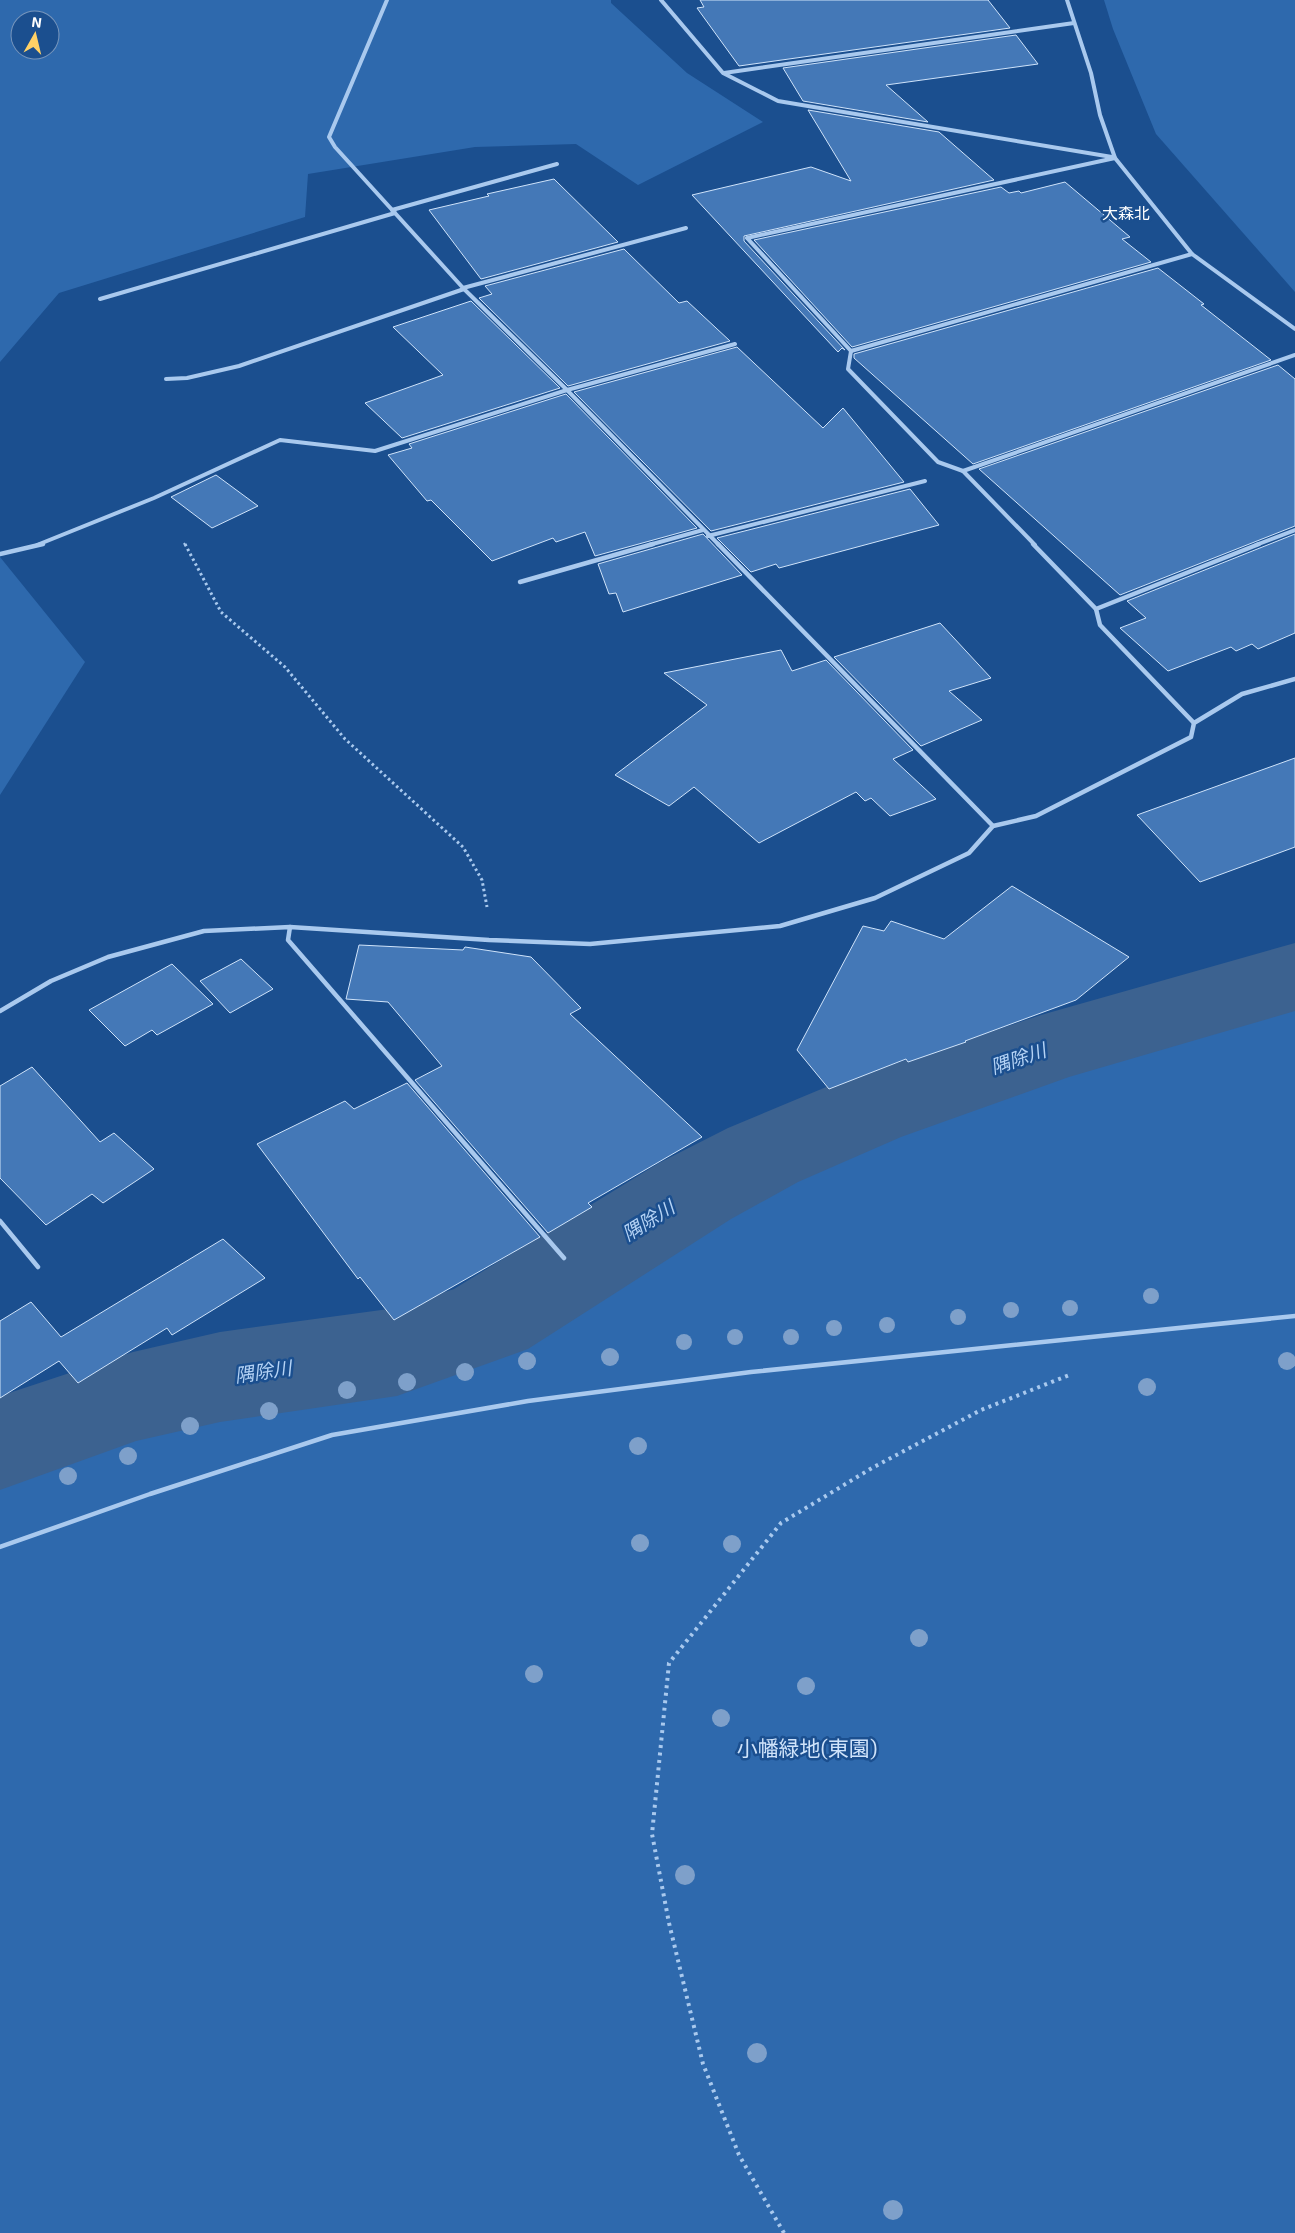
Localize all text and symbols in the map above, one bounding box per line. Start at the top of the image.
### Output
north arrow [10,10,60,60]
text: N [31,13,43,31]
district label: 大森北 [1102,203,1150,222]
water label: 隅除川 [987,1037,1051,1078]
water label: 隅除川 [618,1194,680,1245]
water label: 隅除川 [233,1355,295,1386]
park label: 小幡緑地(東園) [736,1735,878,1760]

